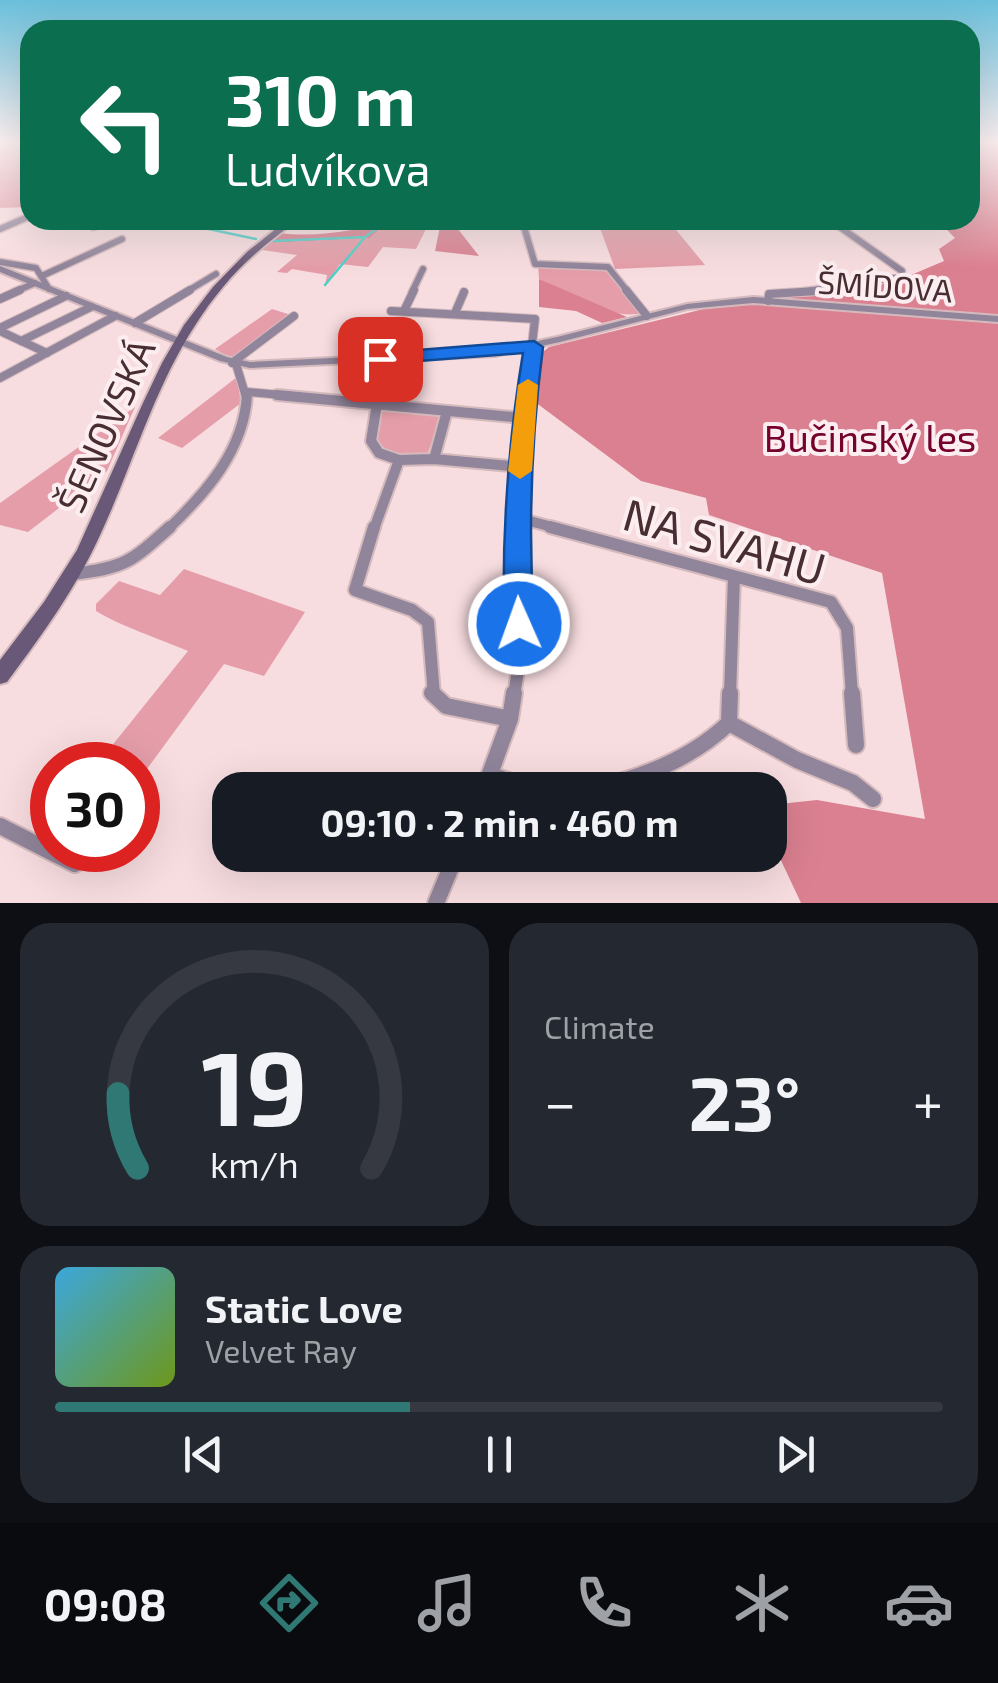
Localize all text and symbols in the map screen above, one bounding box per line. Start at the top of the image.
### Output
text: 310 m [225,56,416,140]
icon: left [60,60,190,190]
text: Ludvíkova [225,141,430,195]
street label: ŠMÍDOVA [816,261,954,309]
pin [338,317,423,402]
street label: ŠENOVSKÁ [46,331,164,519]
icon: arrive [353,332,408,387]
park label: Bučinský les [764,414,976,460]
street label: NA SVAHU [618,485,832,595]
position arrow [467,572,571,676]
speed limit sign: 30 [30,742,160,872]
text: 09:10 · 2 min · 460 m [321,799,678,845]
text: Climate [544,1007,655,1045]
text: 19 [201,1022,308,1147]
text: 23° [688,1056,800,1146]
text: − [544,1068,576,1134]
text: + [913,1068,943,1134]
text: km/h [210,1142,299,1185]
text: Static Love [205,1285,403,1331]
text: Velvet Ray [205,1331,357,1369]
icon: previous [176,1427,231,1482]
icon: pause [472,1427,527,1482]
icon: next [768,1427,823,1482]
icon: directions [254,1568,324,1638]
icon: music [412,1568,482,1638]
icon: phone [569,1568,639,1638]
icon: climate [727,1568,797,1638]
icon: car [884,1568,954,1638]
text: 09:08 [44,1576,167,1630]

